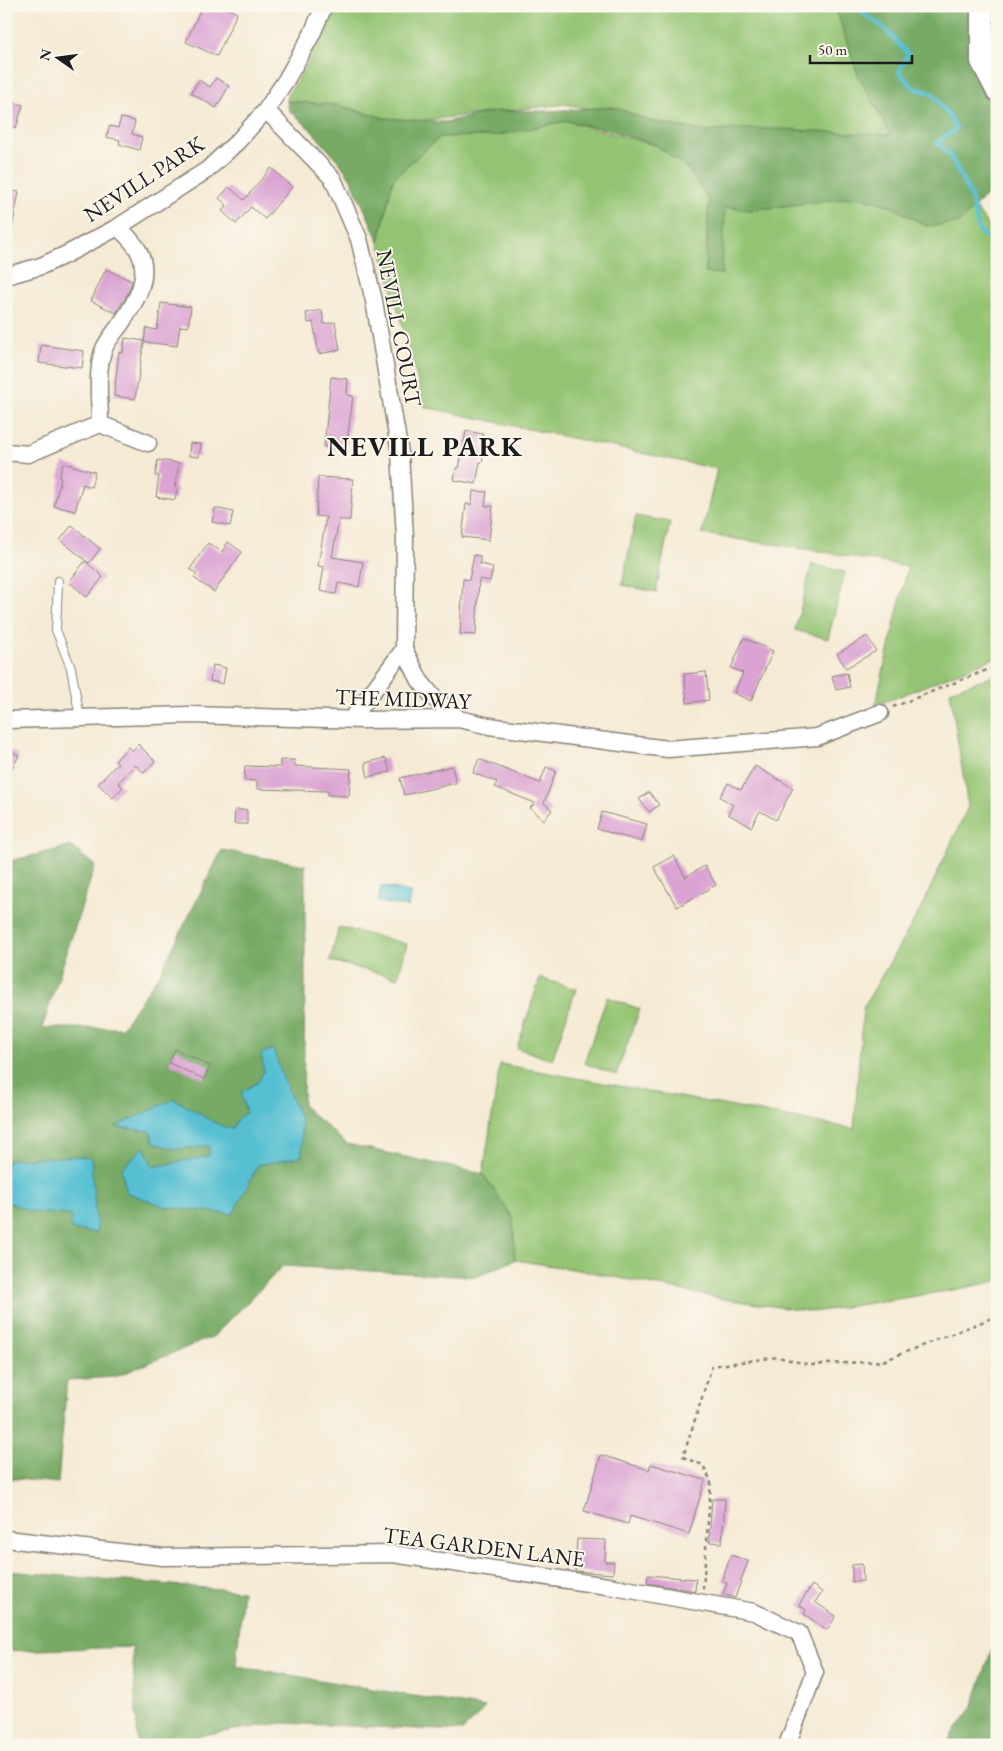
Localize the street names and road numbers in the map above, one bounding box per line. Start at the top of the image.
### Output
street label: NEVILL PARK [78,129,211,229]
street label: NEVILL COURT [370,247,428,409]
street label: THE MIDWAY [334,682,473,716]
street label: TEA GARDEN LANE [382,1520,586,1574]

